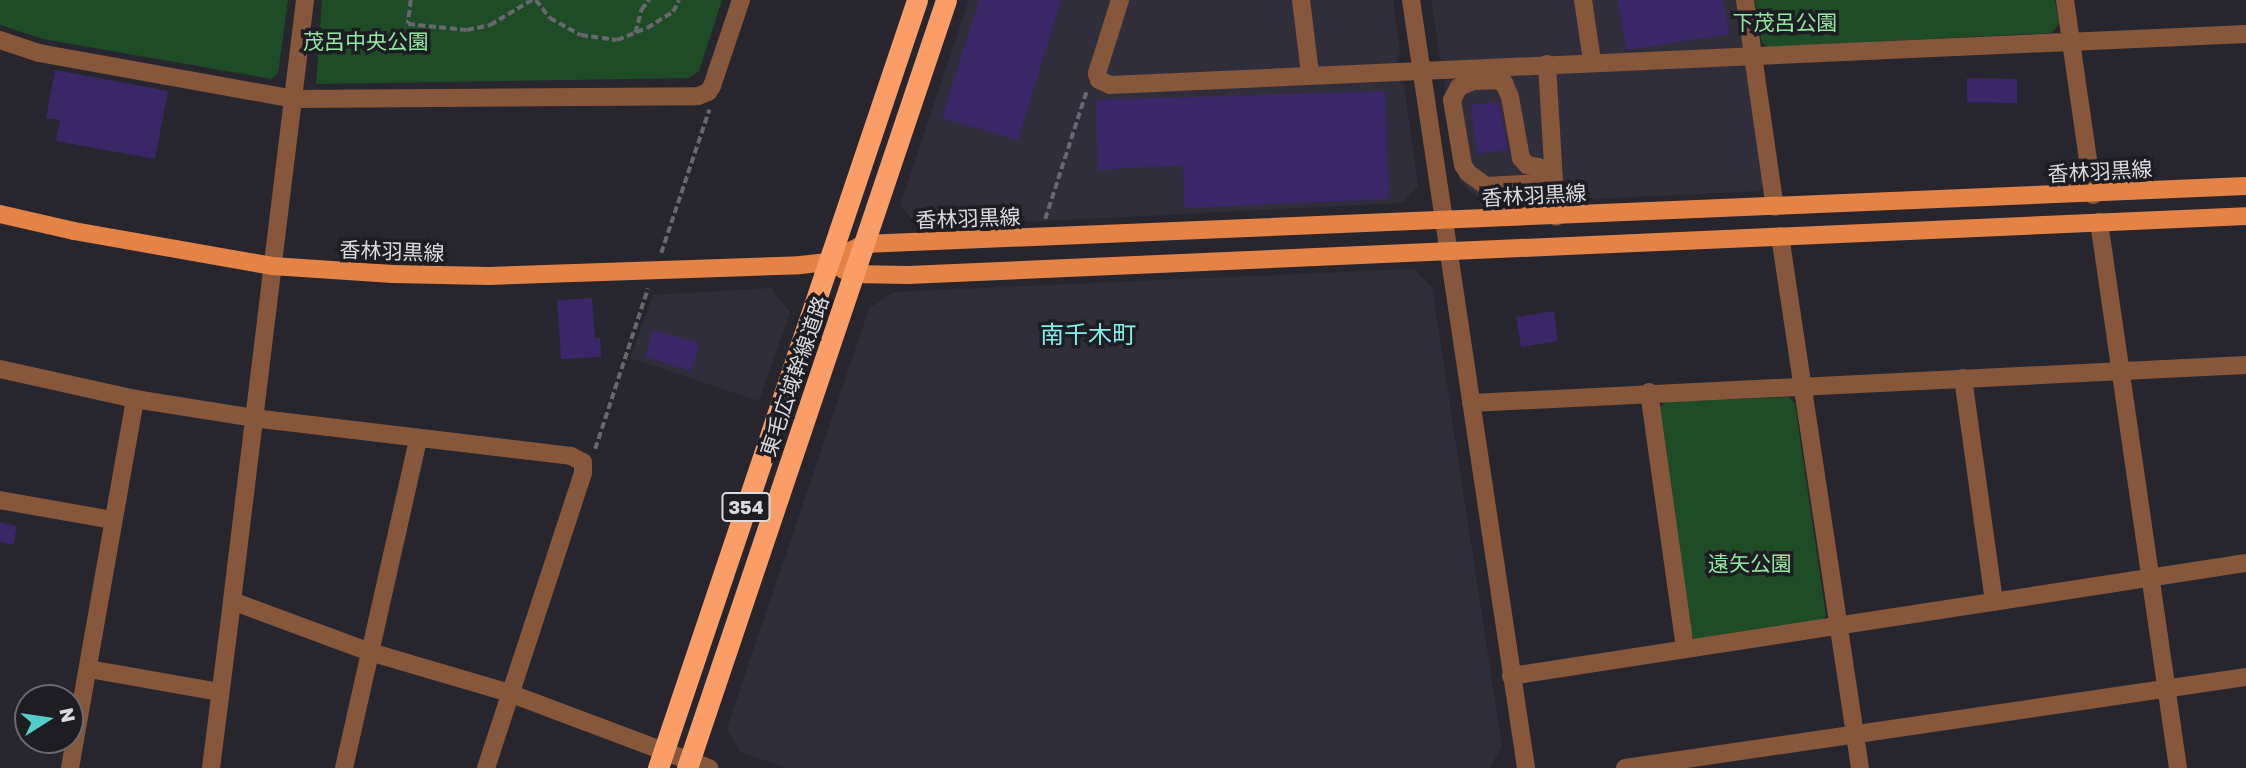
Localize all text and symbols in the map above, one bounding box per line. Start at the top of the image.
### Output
park label: 下茂呂公園 [1733,9,1837,35]
park label: 茂呂中央公園 [303,28,429,54]
street label: 香林羽黒線 [2047,156,2153,186]
street label: 香林羽黒線 [1481,180,1587,210]
street label: 香林羽黒線 [915,204,1021,232]
street label: 香林羽黒線 [339,237,445,265]
street label: 東毛広域幹線道路 [755,292,833,460]
district label: 南千木町 [1040,320,1136,348]
road number: 354 [720,492,772,522]
park label: 遠矢公園 [1708,550,1792,576]
north arrow [14,684,84,754]
text: N [55,705,81,724]

